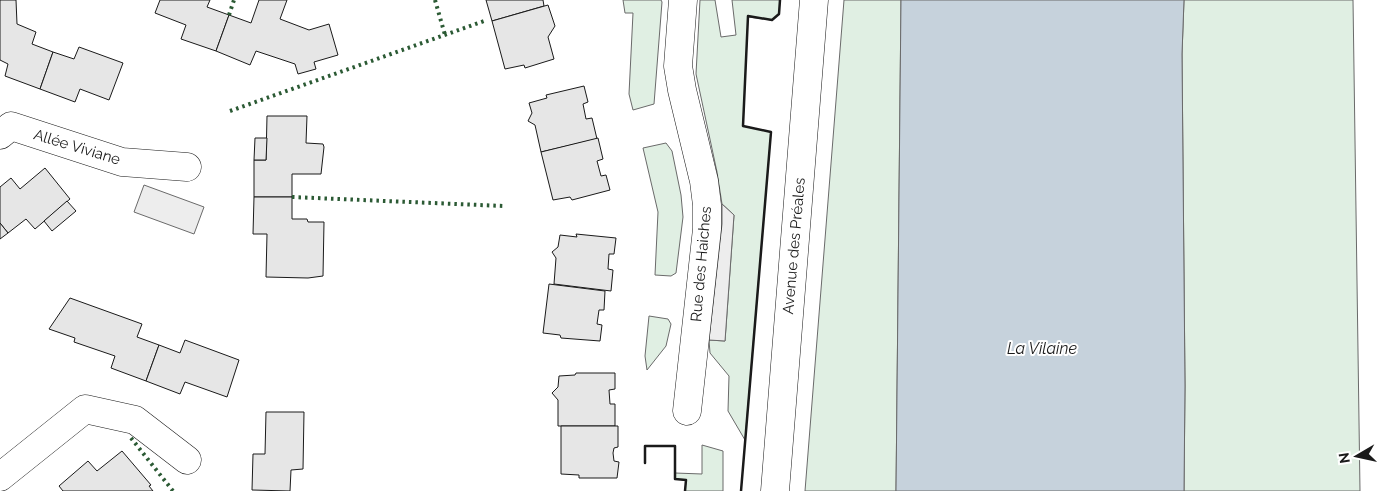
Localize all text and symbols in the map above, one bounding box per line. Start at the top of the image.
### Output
street label: Allée Viviane [31,125,123,169]
street label: Avenue des Préales [779,177,809,315]
street label: Rue des Haiches [687,205,715,323]
water label: La Vilaine [1007,339,1077,358]
north arrow [1332,431,1382,481]
text: N [1335,452,1353,465]

